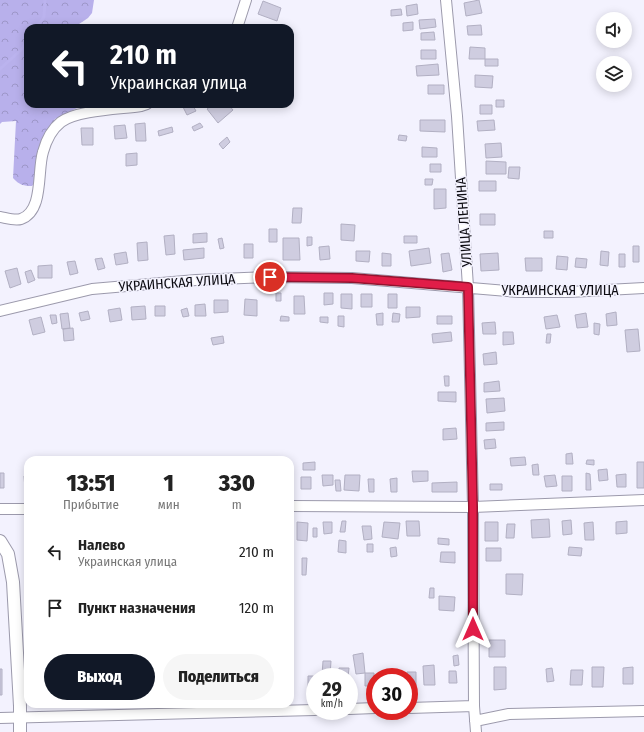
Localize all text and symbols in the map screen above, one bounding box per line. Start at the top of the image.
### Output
map controls [596,12,632,92]
button: sound [596,12,632,48]
text: 210 m [110,38,177,71]
icon: left [44,40,96,92]
button: layers [596,56,632,92]
text: Украинская улица [110,72,247,94]
street label: УЛИЦА ЛЕНИНА [452,176,476,268]
pin [253,260,287,294]
icon: arrive [259,266,281,288]
street label: УКРАИНСКАЯ УЛИЦА [117,270,237,296]
street label: УКРАИНСКАЯ УЛИЦА [500,282,619,299]
text: 13:51 [67,469,115,497]
text: 1 [164,469,174,497]
text: 330 [219,469,255,497]
text: Прибытие [63,497,119,512]
text: мин [158,497,180,512]
text: m [232,497,242,512]
text: Налево [78,536,125,554]
icon: left [44,541,66,563]
text: 210 m [239,543,274,561]
text: Украинская улица [78,554,177,569]
icon: arrive [44,597,66,619]
text: Пункт назначения [78,599,196,617]
text: 120 m [239,599,274,617]
position arrow [452,608,494,650]
button: Выход [44,654,155,700]
button: Поделиться [163,654,274,700]
speed limit sign: 30 [366,668,418,720]
text: 29 [322,677,342,701]
text: km/h [321,698,343,710]

